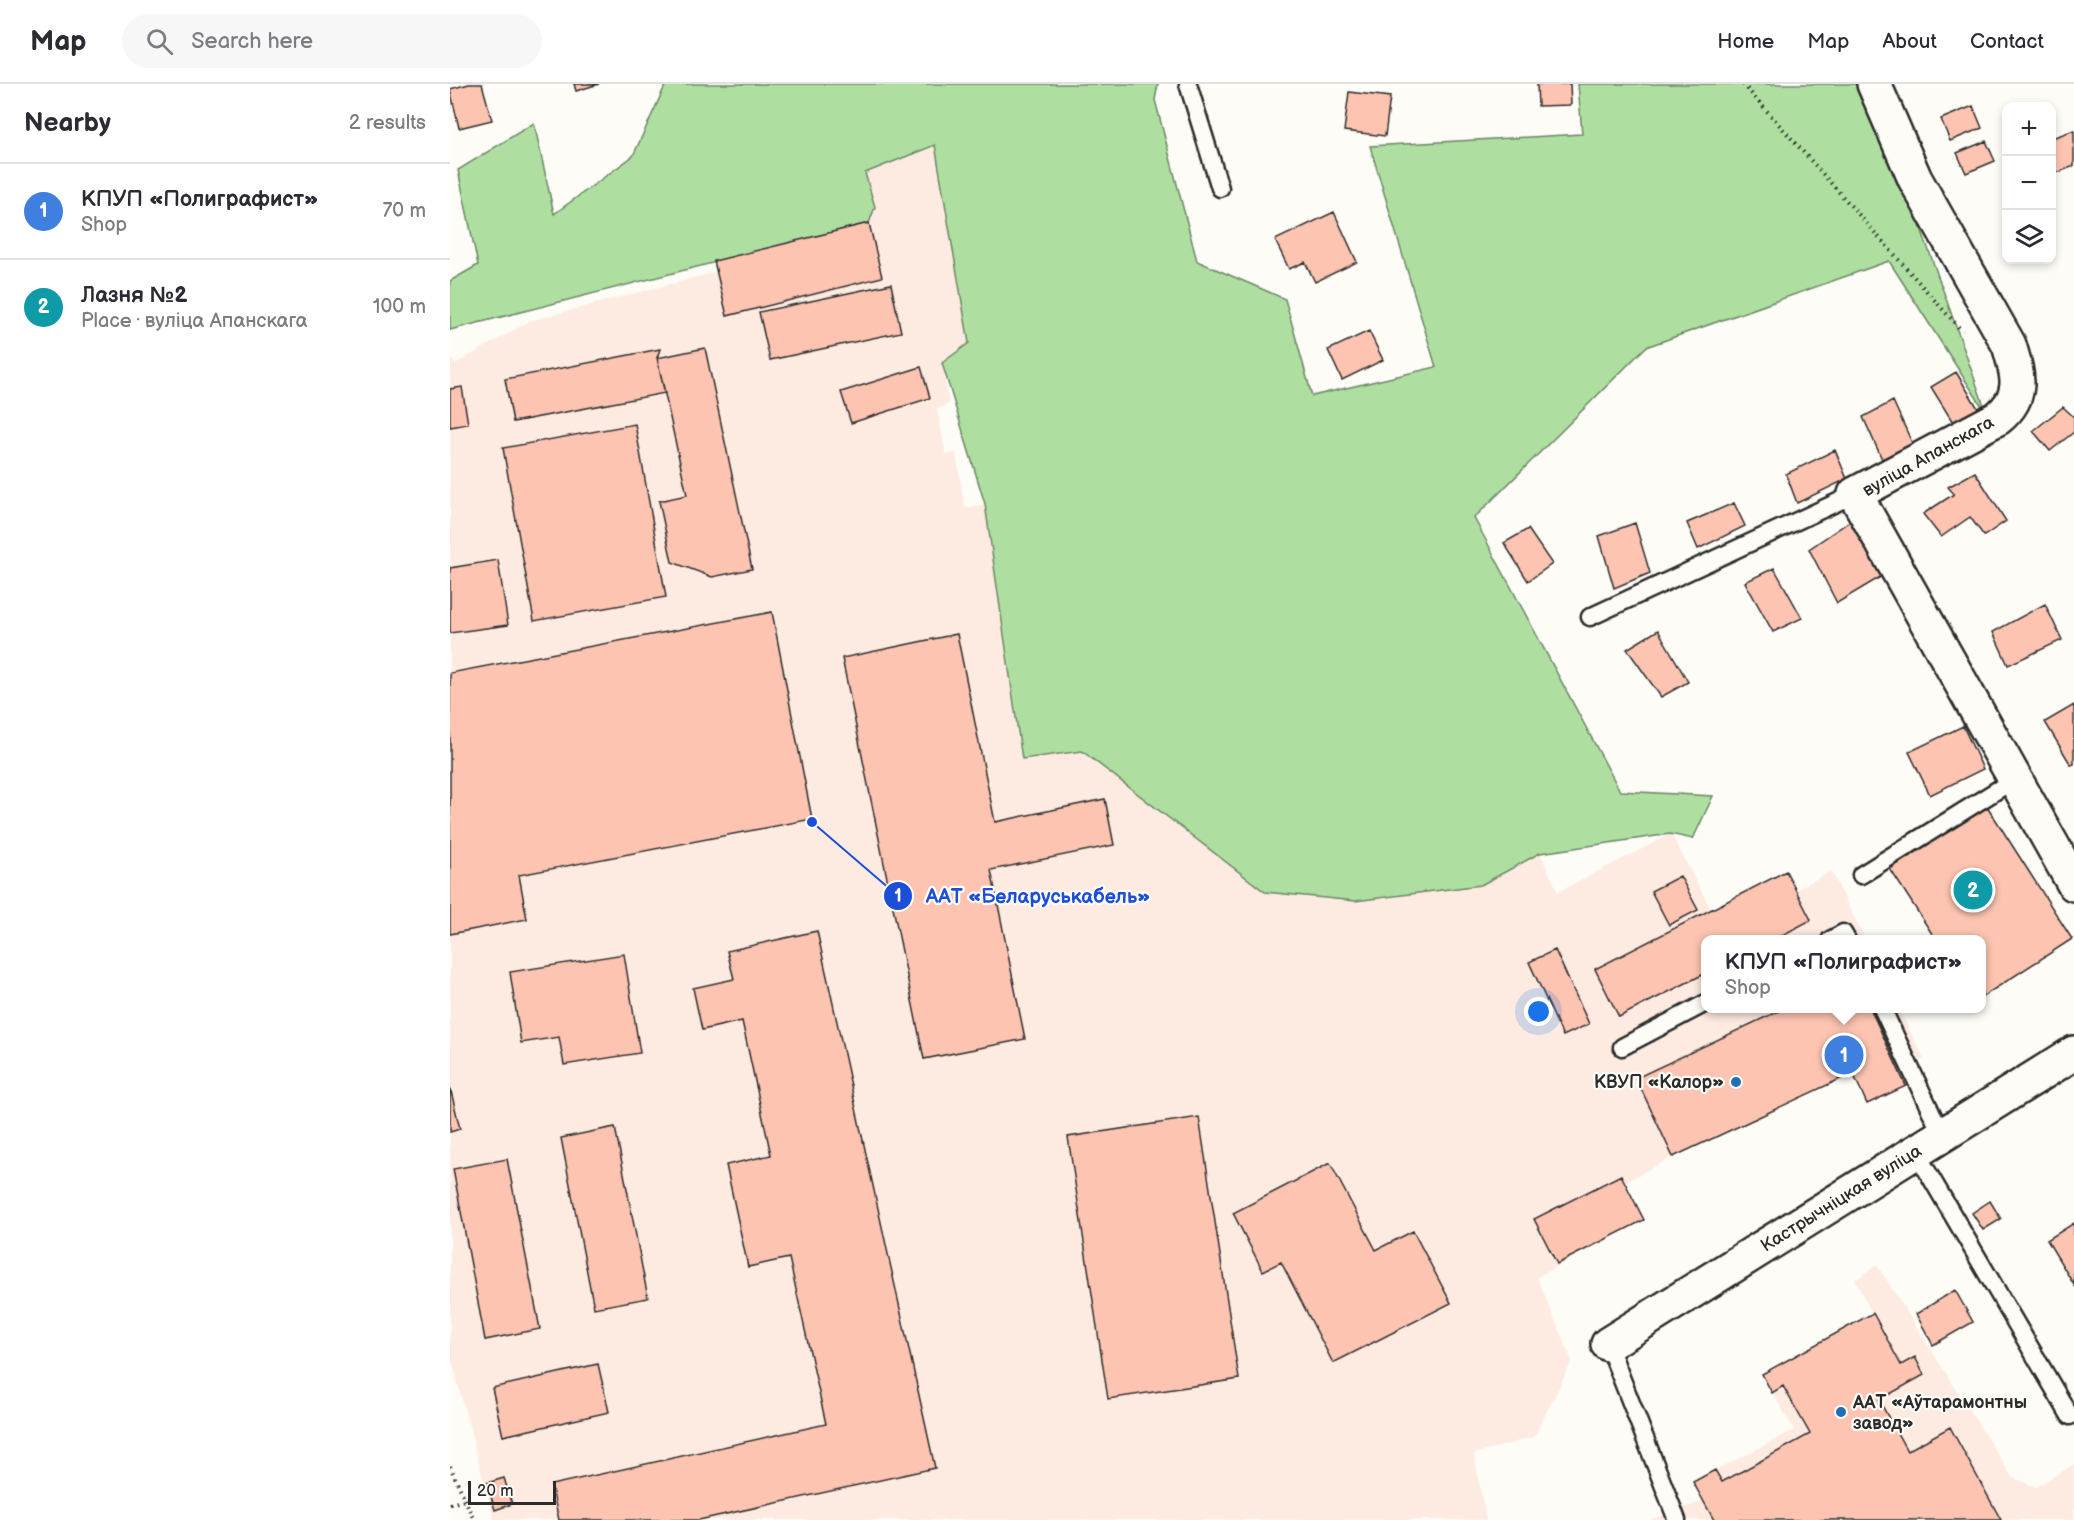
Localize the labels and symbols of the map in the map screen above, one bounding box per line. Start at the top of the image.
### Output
street label: вуліца Апанскага [1859,412,1998,501]
pin: 2 [1954,868,1993,912]
callout: ААТ «Беларуськабель» [883,877,1162,915]
text: ААТ «Беларуськабель» [925,885,1150,909]
text: 1 [894,886,902,907]
your location [1524,997,1553,1026]
pin: 1 [1824,1032,1864,1078]
place label: КВУП «Калор» [1594,1072,1724,1093]
marker: КВУП «Калор» [1729,1075,1743,1089]
street label: Кастрычніцкая вуліца [1757,1140,1926,1256]
place label: ААТ «Аўтарамонтны завод» [1852,1392,2027,1434]
marker: ААТ «Аўтарамонтны завод» [1834,1405,1848,1419]
scale bar [468,1478,556,1506]

